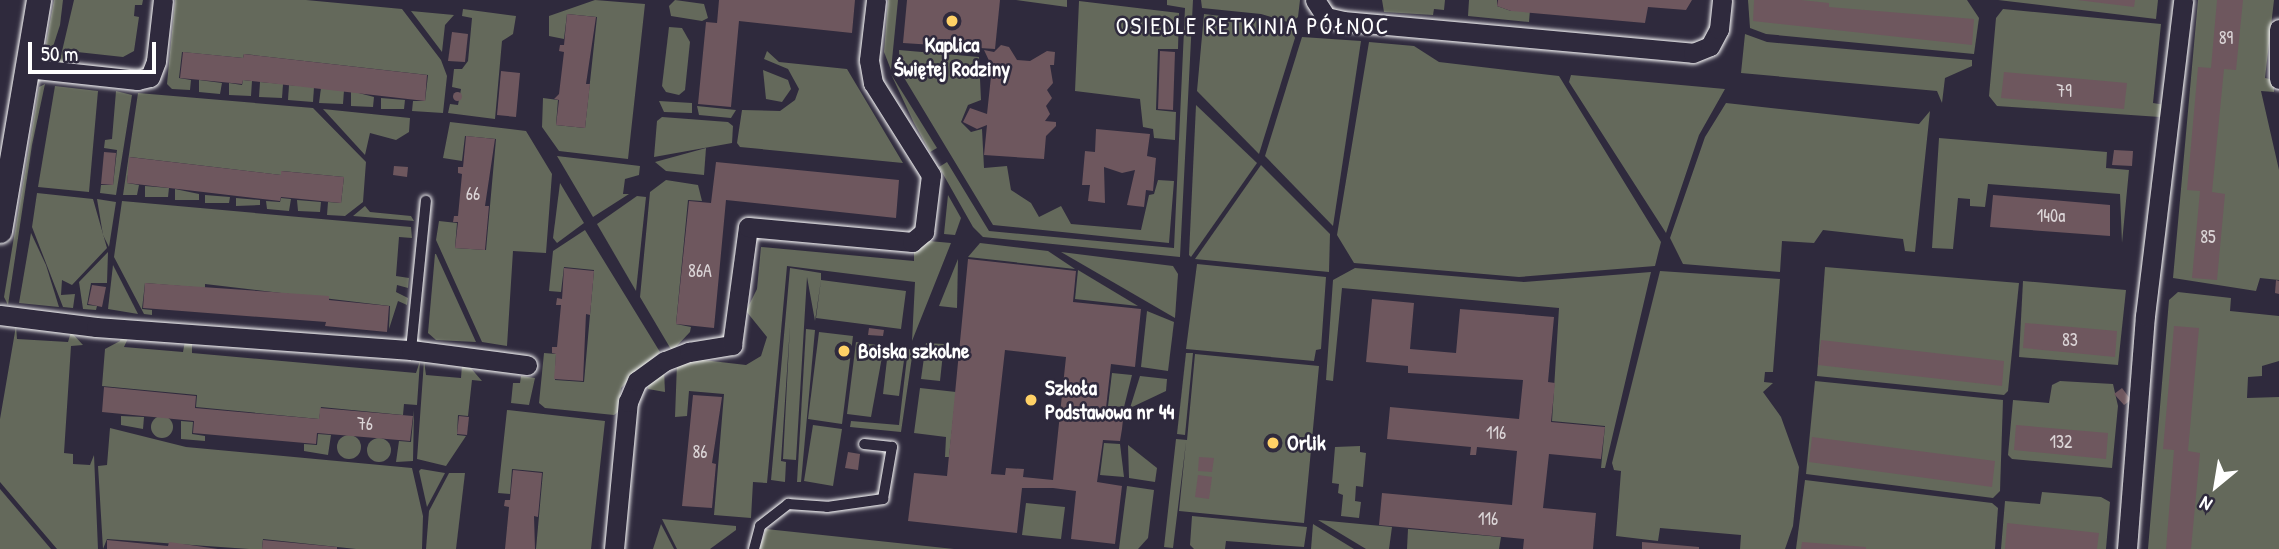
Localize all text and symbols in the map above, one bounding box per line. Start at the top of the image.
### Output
district label: OSIEDLE RETKINIA PÓŁNOC [1119,12,1387,40]
marker: Kaplica Świętej Rodziny [944,13,960,29]
house number: 89 [2219,27,2233,49]
scale bar [32,28,159,72]
place label: Kaplica Świętej Rodziny [894,32,1010,82]
text: 50 m [41,39,78,68]
house number: 79 [2056,80,2072,102]
house number: 66 [466,183,480,205]
house number: 140a [2037,205,2065,227]
house number: 85 [2200,226,2216,248]
house number: 86A [688,260,712,282]
house number: 83 [2062,329,2078,351]
place label: Boiska szkolne [858,338,969,364]
marker: Boiska szkolne [836,343,852,359]
place label: Szkoła Podstawowa nr 44 [1045,375,1174,425]
marker: Szkoła Podstawowa nr 44 [1023,392,1039,408]
house number: 76 [357,413,373,435]
house number: 116 [1486,422,1506,444]
place label: Orlik [1287,430,1326,456]
house number: 132 [2049,431,2073,453]
marker: Orlik [1265,435,1281,451]
house number: 86 [693,441,707,463]
north arrow [2181,451,2251,521]
text: N [2195,490,2216,518]
house number: 116 [1478,508,1498,530]

